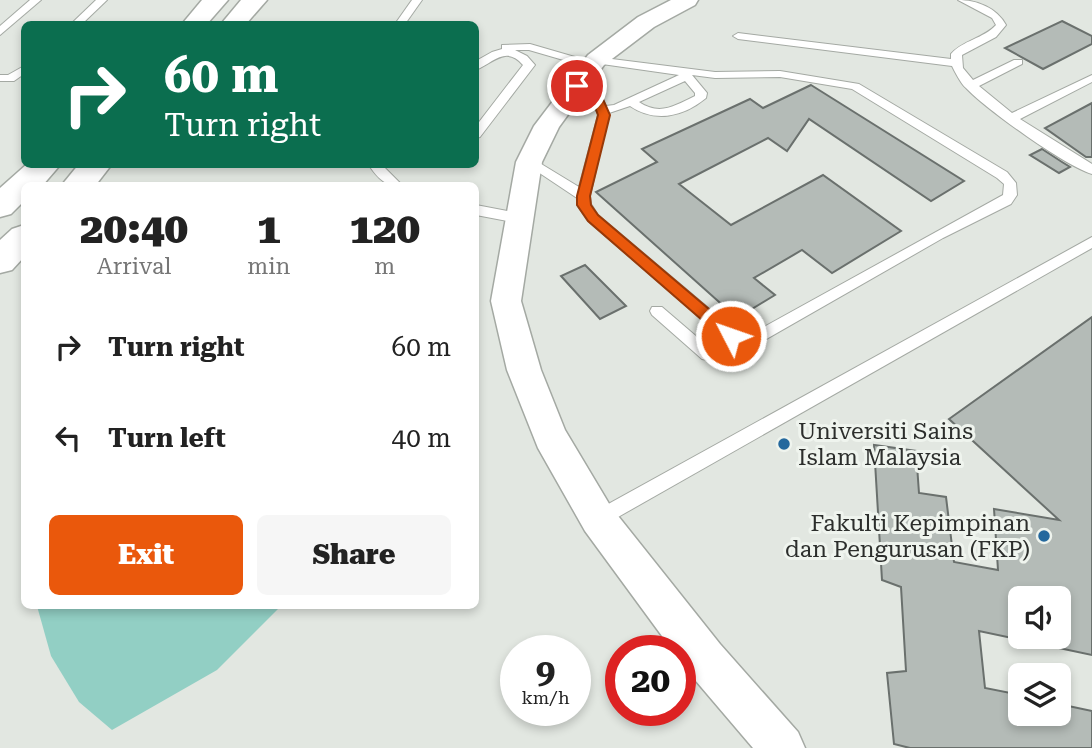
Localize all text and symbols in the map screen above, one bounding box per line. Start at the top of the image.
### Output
text: 60 m [164,47,279,104]
icon: right [49,49,140,140]
pin [547,56,607,116]
icon: arrive [558,67,596,105]
text: Turn right [164,106,321,144]
text: 20:40 [80,204,188,253]
text: 1 [257,204,281,253]
text: 120 [349,204,420,253]
text: Arrival [97,253,171,280]
text: min [247,253,290,280]
text: m [374,253,395,280]
position arrow [694,299,768,373]
icon: right [49,328,87,366]
text: Turn right [108,332,244,362]
text: 60 m [392,332,451,362]
place label: Universiti Sains Islam Malaysia [798,418,973,471]
icon: left [49,419,87,457]
text: Turn left [108,423,226,453]
text: 40 m [392,423,451,453]
marker: Universiti Sains Islam Malaysia [776,436,792,452]
place label: Fakulti Kepimpinan dan Pengurusan (FKP) [785,510,1030,563]
button: Exit [49,515,243,595]
button: Share [257,515,451,595]
marker: Fakulti Kepimpinan dan Pengurusan (FKP) [1036,528,1052,544]
map controls [1008,586,1071,726]
button: sound [1008,586,1071,649]
speed limit sign: 20 [605,635,696,726]
text: 9 [536,651,555,692]
button: layers [1008,663,1071,726]
text: km/h [521,687,570,708]

